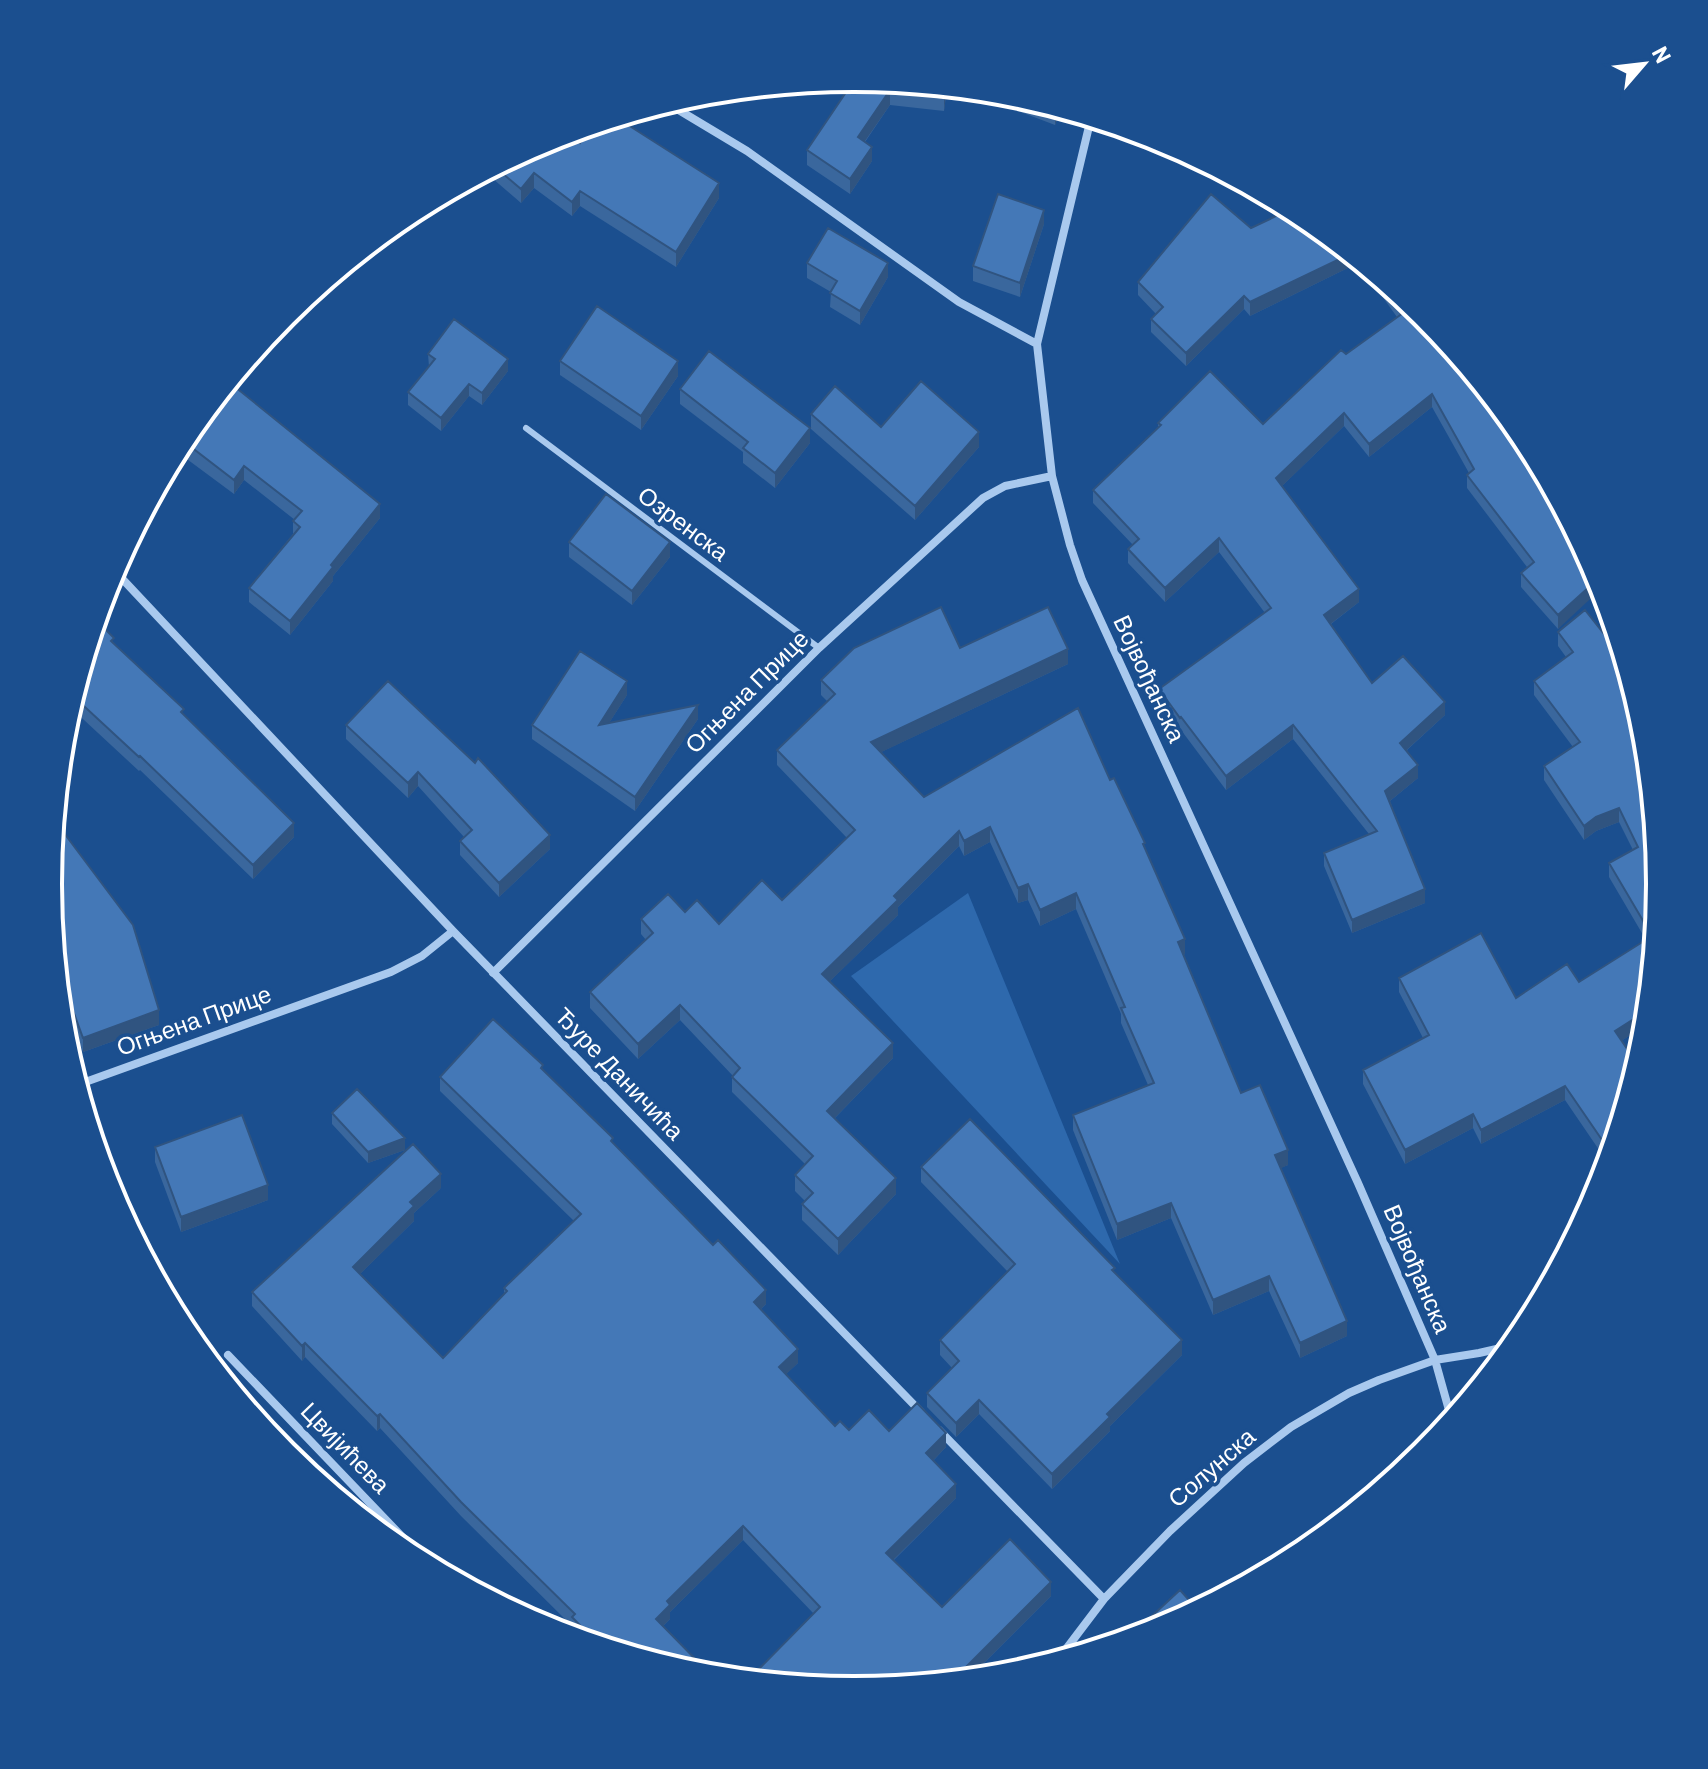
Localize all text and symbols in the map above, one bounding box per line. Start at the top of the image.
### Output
north arrow [1604,24,1684,104]
text: N [1648,42,1677,67]
street label: Озренска [633,479,735,567]
street label: Војвођанска [1108,610,1193,747]
street label: Огњена Прице [678,623,814,759]
street label: Огњена Прице [112,978,275,1061]
street label: Ђуре Даничића [550,1001,691,1146]
street label: Војвођанска [1378,1200,1459,1338]
street label: Цвијићева [296,1395,397,1499]
street label: Солунска [1162,1421,1261,1513]

